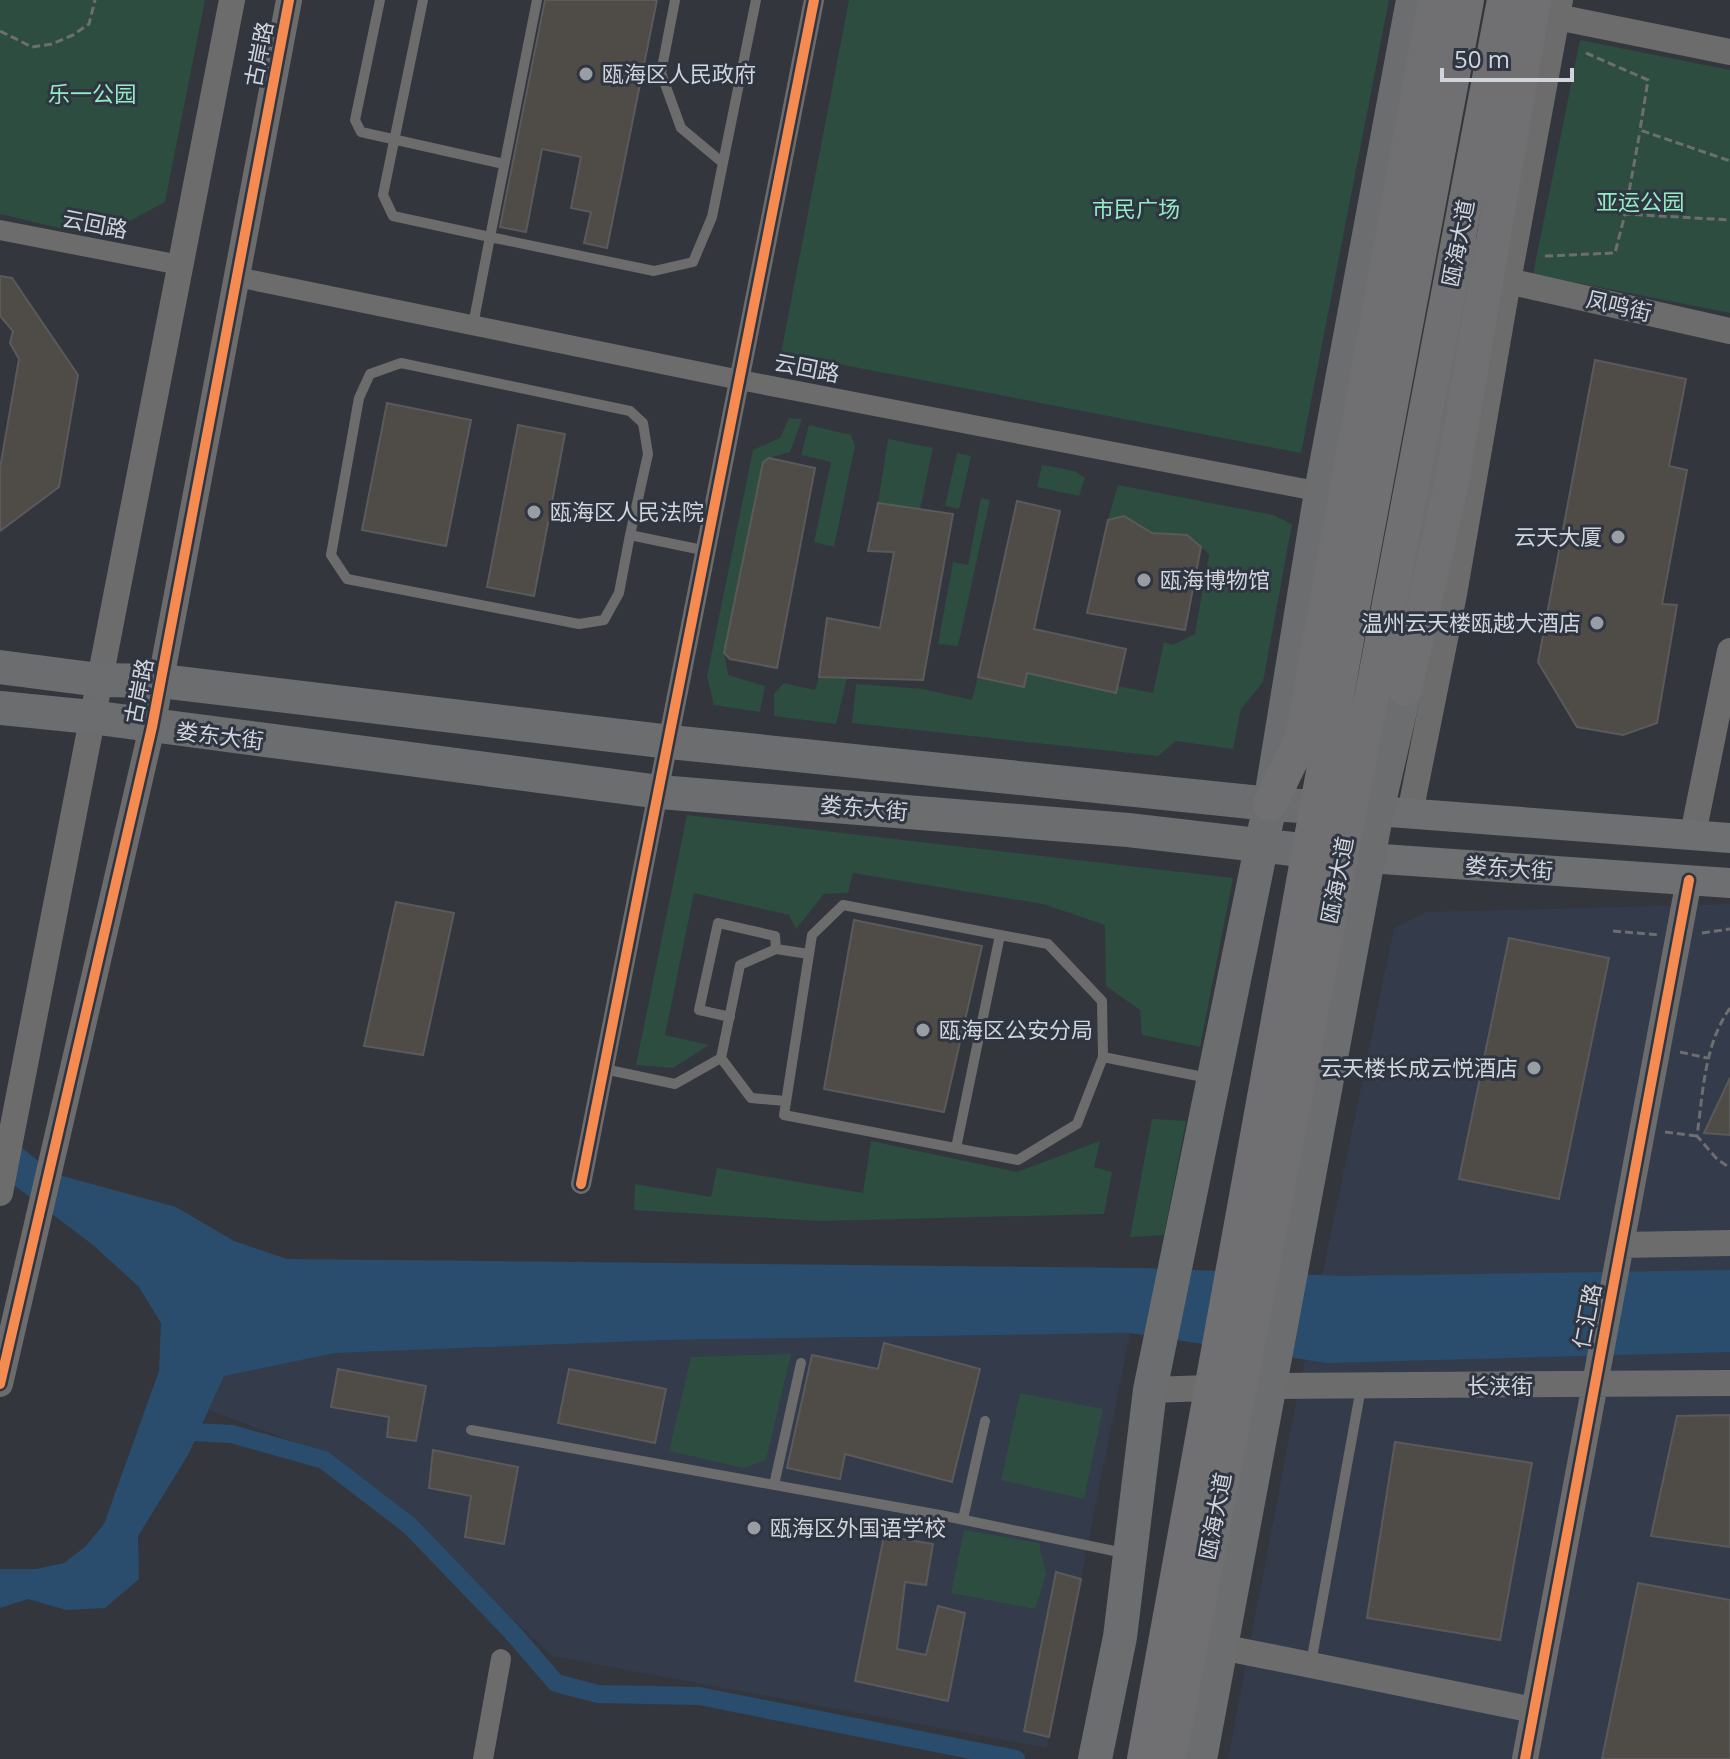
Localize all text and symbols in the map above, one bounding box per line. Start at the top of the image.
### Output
street label: 古岸路 [237,19,279,89]
scale bar [1442,32,1572,82]
text: 50 m [1454,42,1510,75]
place label: 瓯海区人民政府 [602,58,756,88]
marker: 瓯海区人民政府 [577,65,595,83]
park label: 乐一公园 [48,78,136,108]
park label: 亚运公园 [1596,186,1684,216]
park label: 市民广场 [1092,193,1180,223]
street label: 瓯海大道 [1434,197,1480,289]
street label: 云回路 [60,202,130,244]
street label: 凤鸣街 [1584,283,1655,327]
street label: 云回路 [772,346,842,388]
place label: 瓯海区人民法院 [550,496,704,526]
marker: 瓯海区人民法院 [525,503,543,521]
place label: 云天大厦 [1514,521,1602,551]
marker: 云天大厦 [1609,528,1627,546]
place label: 瓯海博物馆 [1160,564,1270,594]
marker: 瓯海博物馆 [1135,571,1153,589]
place label: 温州云天楼瓯越大酒店 [1361,607,1581,637]
marker: 温州云天楼瓯越大酒店 [1588,614,1606,632]
street label: 古岸路 [117,656,159,726]
street label: 娄东大街 [175,715,266,755]
street label: 娄东大街 [819,788,909,826]
street label: 瓯海大道 [1313,834,1359,926]
street label: 娄东大街 [1464,849,1554,885]
place label: 瓯海区公安分局 [939,1014,1093,1044]
marker: 瓯海区公安分局 [914,1021,932,1039]
place label: 云天楼长成云悦酒店 [1320,1052,1518,1082]
marker: 云天楼长成云悦酒店 [1525,1059,1543,1077]
street label: 仁汇路 [1565,1281,1607,1351]
street label: 长浃街 [1467,1370,1533,1400]
street label: 瓯海大道 [1191,1470,1237,1562]
place label: 瓯海区外国语学校 [770,1512,946,1542]
marker: 瓯海区外国语学校 [745,1519,763,1537]

